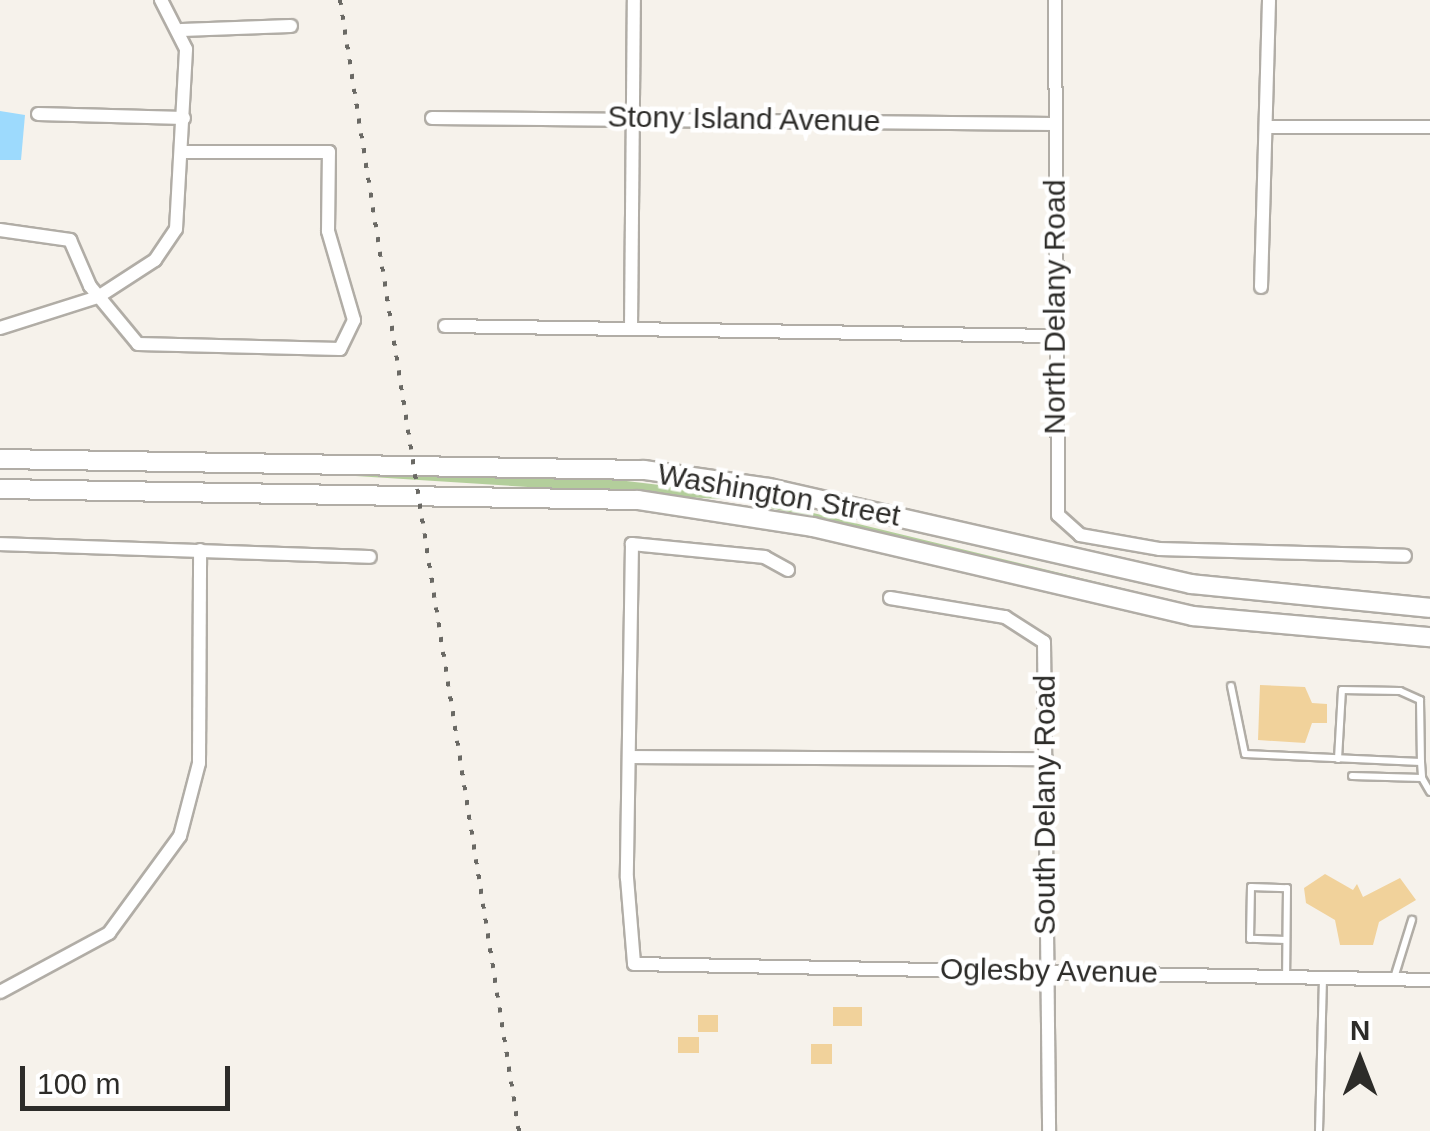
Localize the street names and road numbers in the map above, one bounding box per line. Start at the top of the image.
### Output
street label: Stony Island Avenue [606,99,882,139]
street label: North Delany Road [1037,179,1073,435]
street label: Washington Street [655,456,903,534]
street label: South Delany Road [1027,675,1063,935]
street label: Oglesby Avenue [939,951,1159,991]

